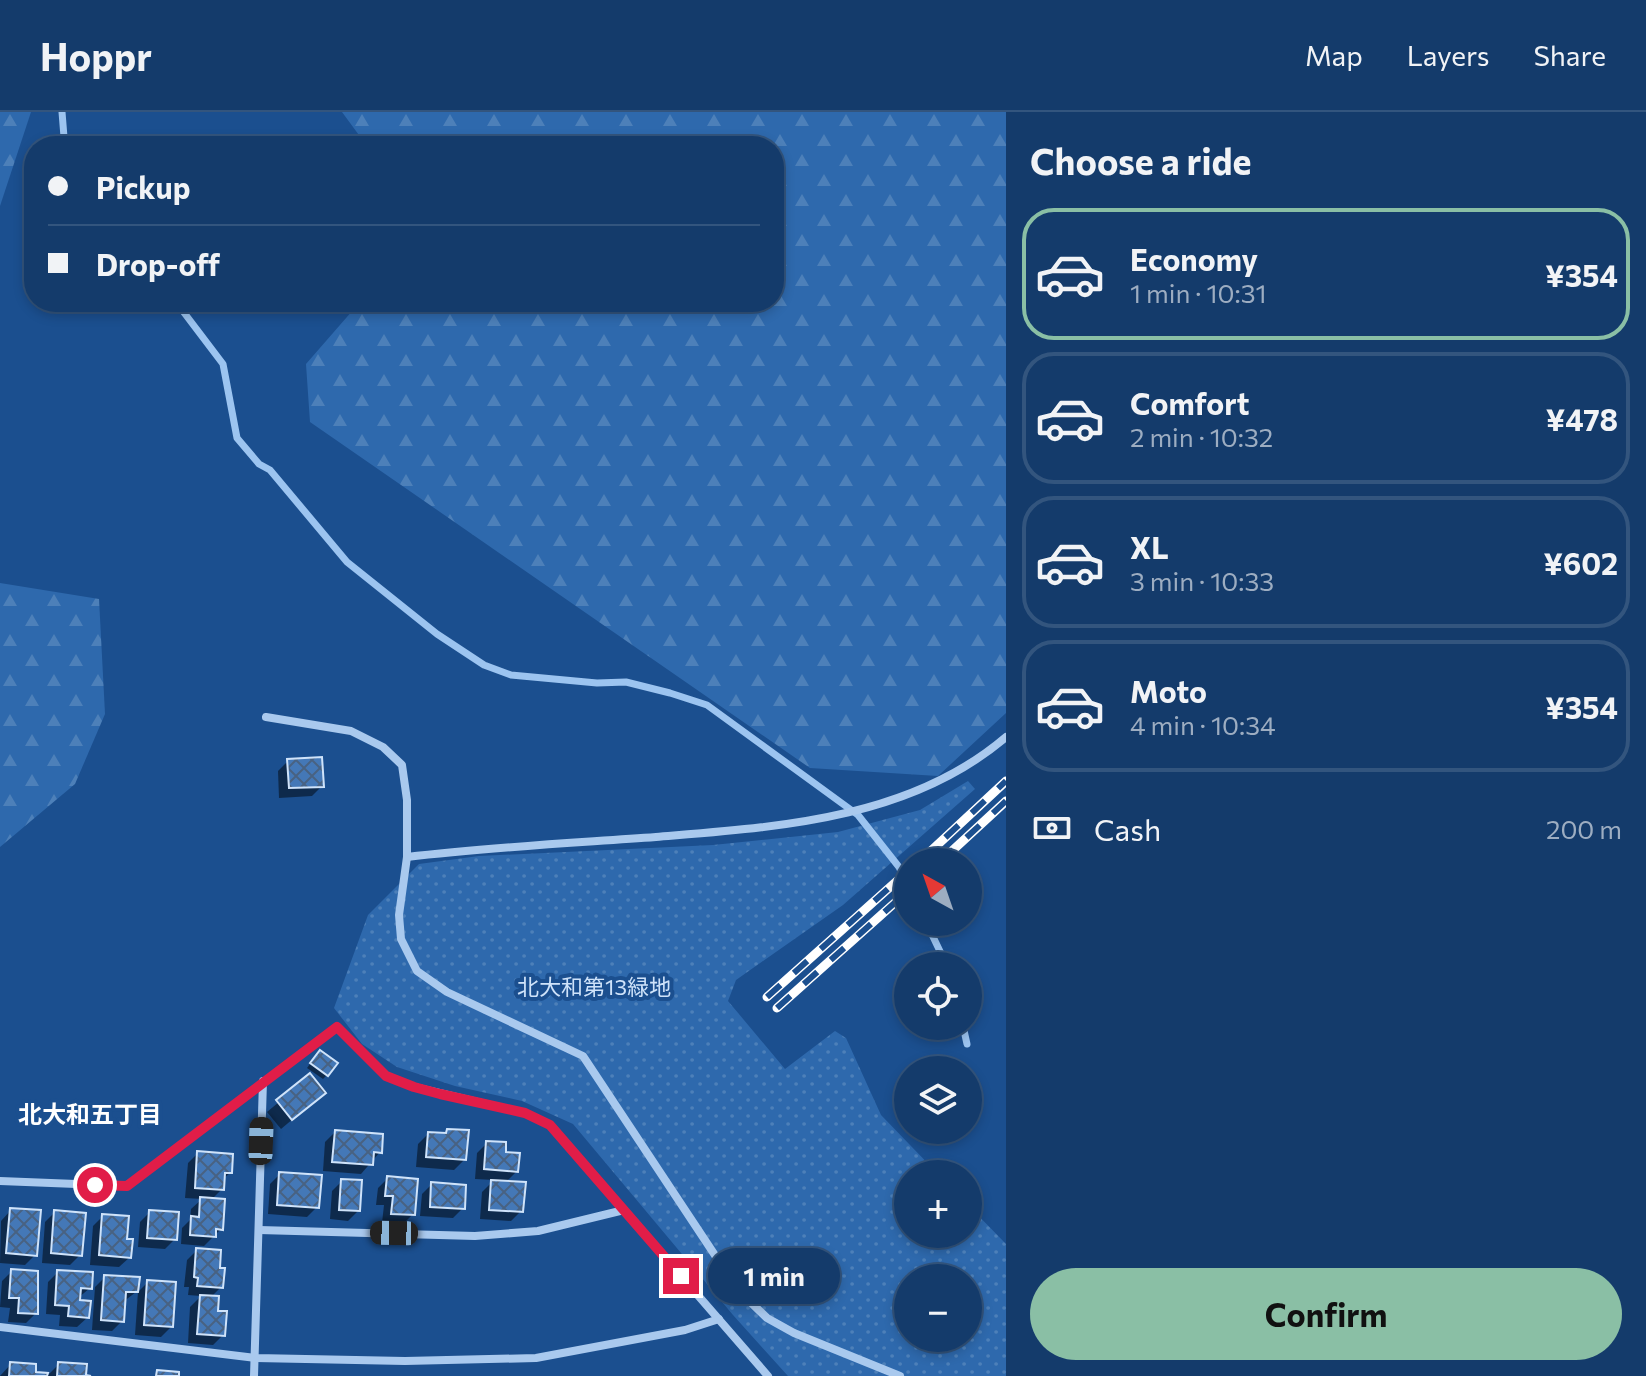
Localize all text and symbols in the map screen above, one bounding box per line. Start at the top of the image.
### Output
text: Hoppr [40,32,152,79]
text: Map [1305,38,1363,72]
text: Layers [1407,38,1489,72]
text: Share [1533,38,1606,72]
text: Choose a ride [1030,138,1251,182]
text: Pickup [96,168,190,205]
icon: car [1034,238,1106,310]
text: Economy [1130,240,1258,277]
text: Drop-off [96,245,220,282]
text: ¥354 [1545,256,1618,293]
text: 1 min · 10:31 [1130,277,1267,308]
icon: car [1034,382,1106,454]
text: Comfort [1130,384,1249,421]
text: ¥478 [1546,400,1618,437]
text: 2 min · 10:32 [1130,421,1273,452]
icon: car [1034,526,1106,598]
text: XL [1130,528,1169,565]
text: ¥602 [1543,544,1618,581]
text: 3 min · 10:33 [1130,565,1274,596]
icon: car [1034,670,1106,742]
text: Moto [1130,672,1207,709]
text: ¥354 [1545,688,1618,725]
text: 4 min · 10:34 [1130,709,1276,740]
icon: cash [1030,806,1074,850]
text: Cash [1094,810,1161,847]
text: 200 m [1546,813,1622,844]
north arrow [894,848,982,936]
map controls [894,848,982,1352]
button: locate [894,952,982,1040]
park label: 北大和第13緑地 [517,973,671,1000]
button: layers [894,1056,982,1144]
district label: 北大和五丁目 [18,1099,162,1128]
car [248,1117,274,1165]
button: + [894,1160,982,1248]
route start [77,1167,113,1203]
car [370,1221,418,1245]
callout: 1 min [709,1248,841,1304]
route end [663,1258,699,1294]
text: 1 min [743,1260,805,1291]
button: − [894,1264,982,1352]
button: Confirm [1030,1268,1622,1360]

